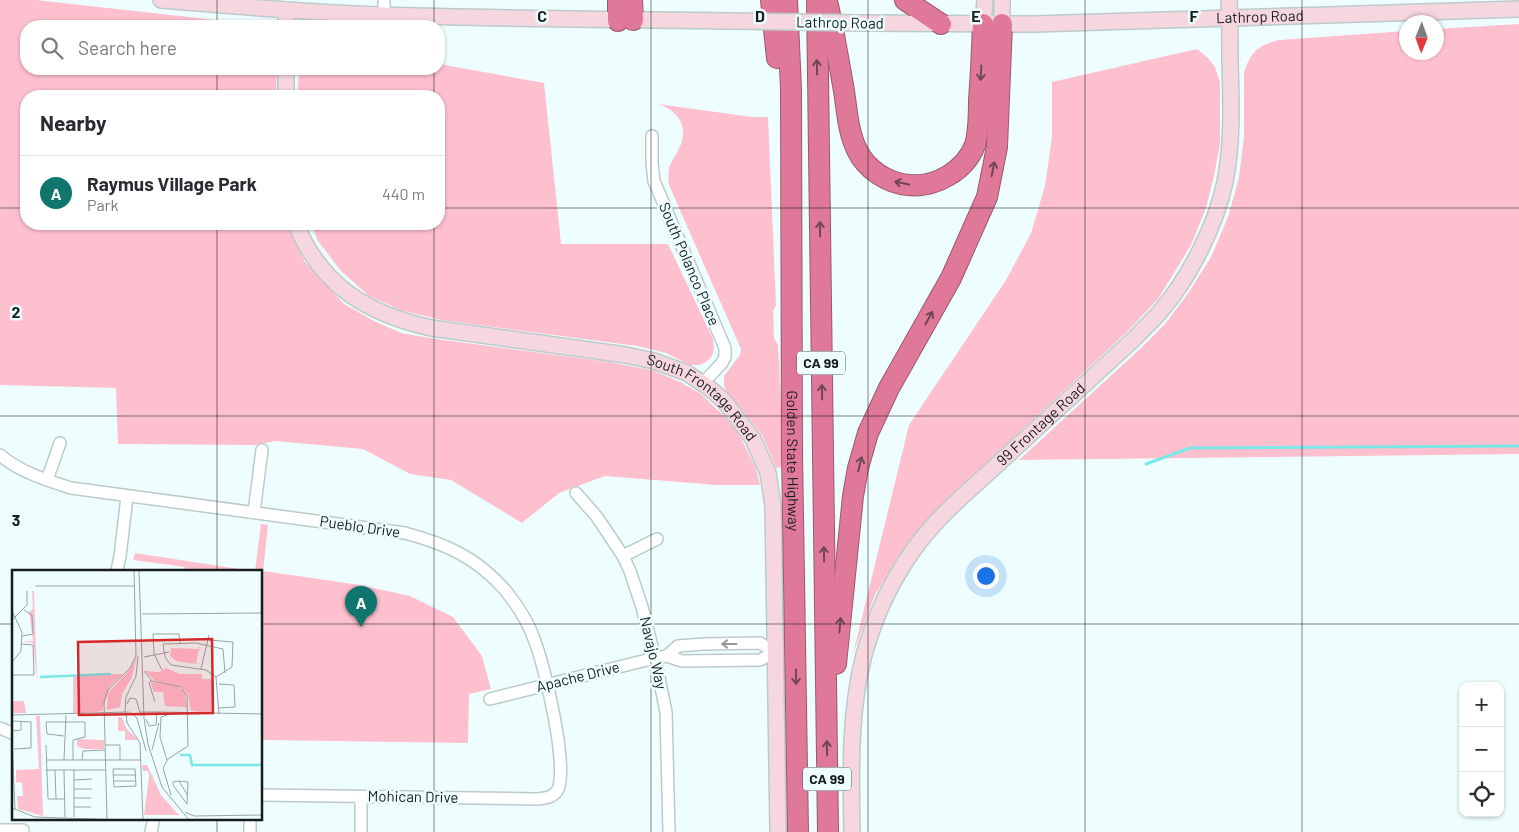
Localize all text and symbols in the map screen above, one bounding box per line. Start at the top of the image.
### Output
text: C [537,6,547,25]
text: D [755,6,765,25]
text: E [971,6,981,25]
text: F [1190,6,1199,25]
street label: Lathrop Road [1216,6,1304,26]
street label: Lathrop Road [796,12,884,32]
north arrow [1399,15,1444,60]
search box [20,20,445,75]
icon: search [38,34,66,62]
text: Search here [78,36,177,59]
one-way arrow [813,59,822,75]
one-way arrow [976,64,985,80]
text: Nearby [40,110,106,135]
one-way arrow [989,162,998,178]
text: Raymus Village Park [87,172,257,195]
one-way arrow [895,178,911,187]
text: A [51,184,61,203]
text: 440 m [382,184,425,203]
text: Park [87,195,118,214]
street label: South Polanco Place [656,199,724,328]
one-way arrow [815,222,824,238]
text: 2 [12,302,21,321]
one-way arrow [924,311,934,326]
street label: South Frontage Road [645,350,761,444]
road number: CA 99 [797,352,845,374]
street label: 99 Frontage Road [992,378,1088,469]
one-way arrow [817,384,827,400]
street label: Golden State Highway [784,390,803,532]
one-way arrow [855,457,865,473]
text: 3 [12,510,20,529]
street label: Pueblo Drive [319,511,402,541]
one-way arrow [819,547,829,563]
your location [973,563,999,589]
inset map [12,570,262,820]
pin: A [345,586,377,627]
street label: Navajo Way [637,615,671,691]
one-way arrow [836,618,845,634]
one-way arrow [721,639,738,649]
street label: Apache Drive [534,657,621,695]
one-way arrow [791,668,801,685]
map controls [1459,682,1504,817]
button: + [1459,682,1504,727]
button: − [1459,727,1504,772]
one-way arrow [822,741,831,757]
road number: CA 99 [803,768,851,791]
button: locate [1459,772,1504,817]
street label: Mohican Drive [367,786,459,806]

